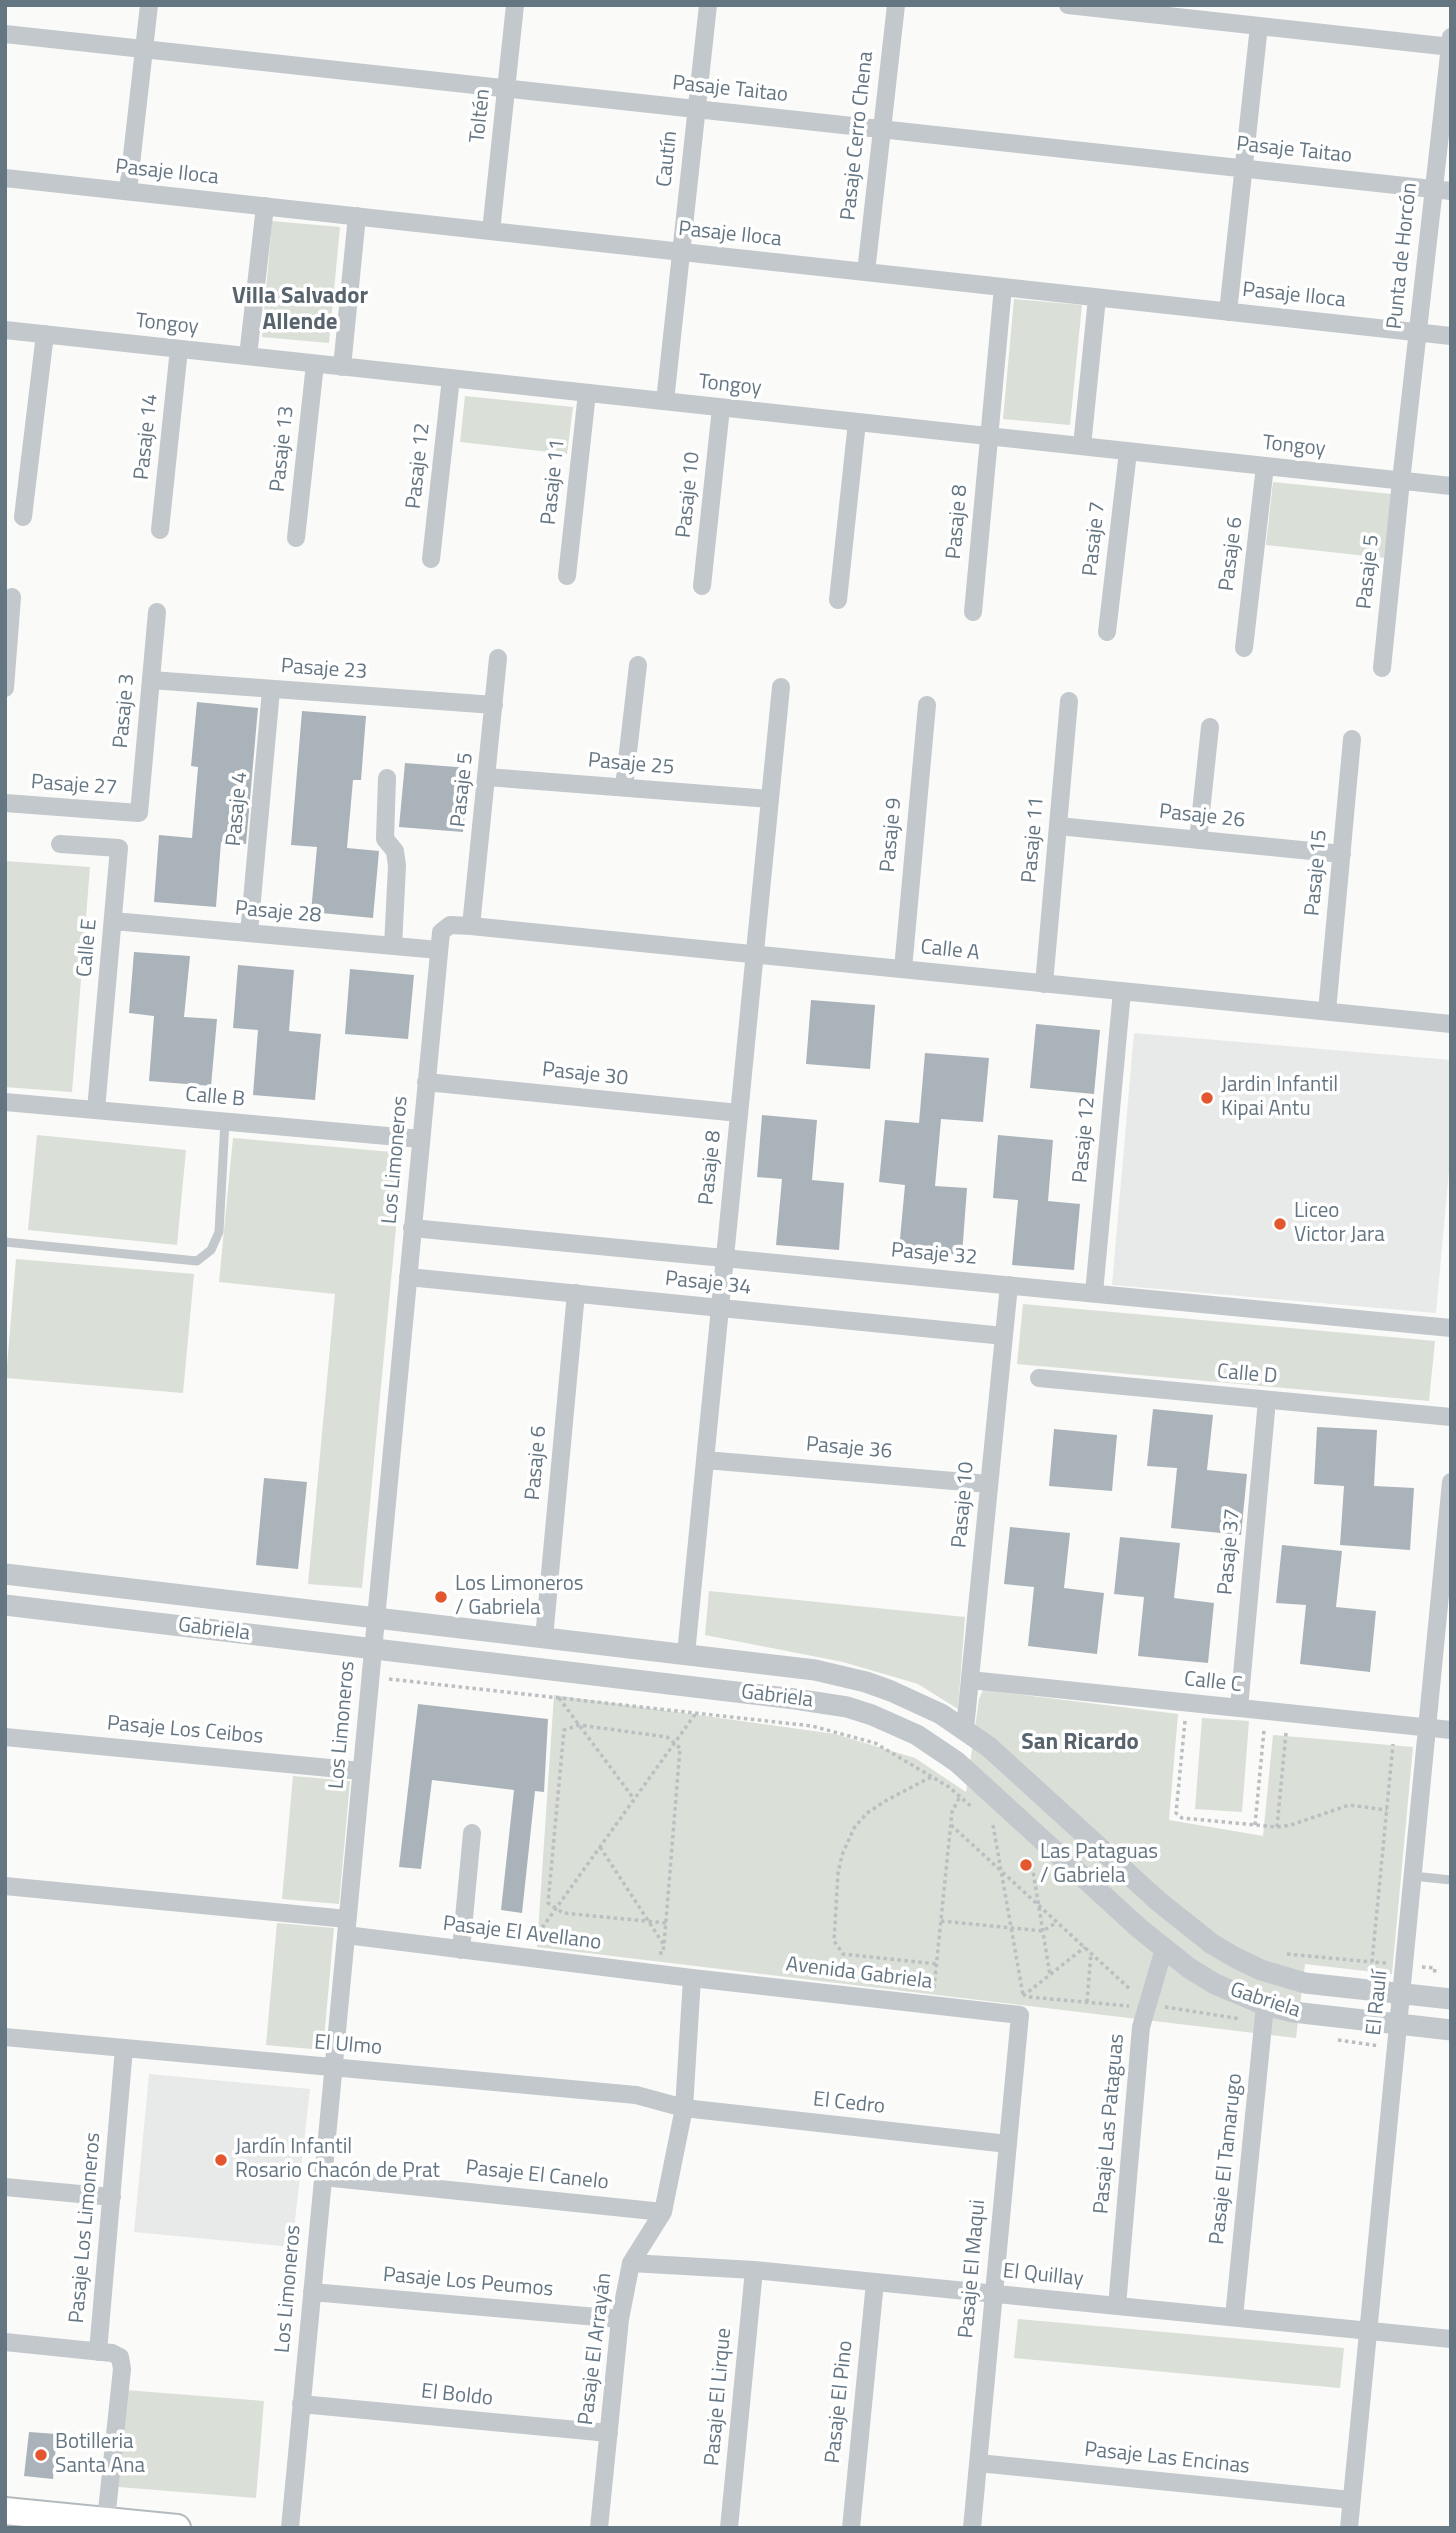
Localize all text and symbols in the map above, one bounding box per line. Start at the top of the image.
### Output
street label: Pasaje Cerro Chena [837,50,879,222]
street label: Pasaje Taitao [671,71,789,109]
street label: Toltén [466,88,496,144]
street label: Cautín [653,130,683,188]
street label: Pasaje Taitao [1235,132,1353,170]
street label: Pasaje Iloca [114,155,220,191]
street label: Punta de Horcón [1383,181,1423,331]
street label: Pasaje Iloca [677,217,783,253]
street label: Pasaje Iloca [1241,278,1347,314]
district label: Villa Salvador Allende [232,283,368,337]
street label: Tongoy [134,309,200,341]
street label: Tongoy [697,370,763,402]
street label: Pasaje 14 [130,393,164,481]
street label: Pasaje 13 [266,405,300,493]
street label: Pasaje 12 [402,422,436,510]
street label: Tongoy [1261,431,1327,463]
street label: Pasaje 11 [537,438,571,526]
street label: Pasaje 10 [672,451,706,539]
street label: Pasaje 8 [942,484,974,560]
street label: Pasaje 7 [1079,501,1111,577]
street label: Pasaje 6 [1215,515,1249,593]
street label: Pasaje 5 [1353,534,1385,610]
street label: Pasaje 23 [280,654,368,686]
street label: Pasaje 3 [109,673,141,749]
street label: Pasaje 25 [587,749,675,781]
street label: Pasaje 5 [447,752,479,828]
street label: Pasaje 27 [30,770,118,802]
street label: Pasaje 4 [222,771,254,847]
street label: Pasaje 11 [1018,796,1050,884]
street label: Pasaje 9 [876,797,908,873]
street label: Pasaje 26 [1158,800,1246,834]
street label: Pasaje 15 [1301,829,1333,917]
street label: Pasaje 28 [234,897,322,929]
street label: Calle E [73,918,103,978]
street label: Calle A [919,935,981,967]
street label: Pasaje 30 [541,1058,629,1092]
place label: Jardin Infantil Kipai Antu [1221,1073,1338,1123]
street label: Calle B [184,1083,246,1113]
marker: Jardin Infantil Kipai Antu [1199,1090,1215,1106]
street label: Los Limoneros [378,1095,414,1225]
street label: Pasaje 12 [1069,1096,1101,1184]
street label: Pasaje 8 [695,1130,727,1206]
place label: Liceo Victor Jara [1294,1199,1385,1249]
marker: Liceo Victor Jara [1272,1216,1288,1232]
street label: Pasaje 32 [890,1239,978,1271]
street label: Pasaje 34 [664,1267,752,1301]
street label: Calle D [1216,1360,1278,1390]
street label: Pasaje 6 [521,1425,553,1501]
street label: Pasaje 36 [805,1433,893,1465]
street label: Pasaje 10 [948,1461,980,1549]
street label: Pasaje 37 [1214,1508,1246,1596]
place label: Los Limoneros / Gabriela [455,1572,584,1622]
marker: Los Limoneros / Gabriela [433,1589,449,1605]
street label: Gabriela [177,1613,251,1647]
street label: Los Limoneros [325,1660,361,1790]
street label: Calle C [1183,1667,1243,1699]
street label: Gabriela [740,1680,814,1714]
street label: Pasaje Los Ceibos [106,1712,264,1750]
district label: San Ricardo [1021,1729,1139,1757]
place label: Las Pataguas / Gabriela [1040,1840,1158,1890]
marker: Las Pataguas / Gabriela [1018,1857,1034,1873]
street label: Pasaje El Avellano [441,1912,603,1956]
street label: Avenida Gabriela [784,1953,934,1995]
street label: El Raulí [1362,1969,1394,2037]
street label: Gabriela [1227,1978,1303,2024]
street label: El Ulmo [313,2030,383,2062]
street label: Pasaje Las Pataguas [1090,2033,1130,2215]
street label: Pasaje El Tamarugo [1205,2072,1249,2246]
street label: El Cedro [812,2088,886,2120]
street label: Pasaje Los Limoneros [65,2132,107,2324]
place label: Jardín Infantil Rosario Chacón de Prat [235,2135,440,2185]
marker: Jardín Infantil Rosario Chacón de Prat [213,2152,229,2168]
street label: Pasaje El Canelo [464,2156,610,2196]
street label: Pasaje El Maqui [954,2199,992,2339]
street label: Los Limoneros [271,2224,307,2354]
street label: El Quillay [1001,2259,1085,2293]
street label: Pasaje Los Peumos [382,2263,554,2303]
street label: Pasaje El Arrayán [574,2271,618,2427]
street label: Pasaje El Lirque [700,2327,738,2467]
street label: Pasaje El Pino [821,2339,859,2465]
street label: El Boldo [420,2380,494,2412]
place label: Botilleria Santa Ana [55,2430,145,2480]
street label: Pasaje Las Encinas [1083,2438,1251,2480]
marker: Botilleria Santa Ana [33,2447,49,2463]

